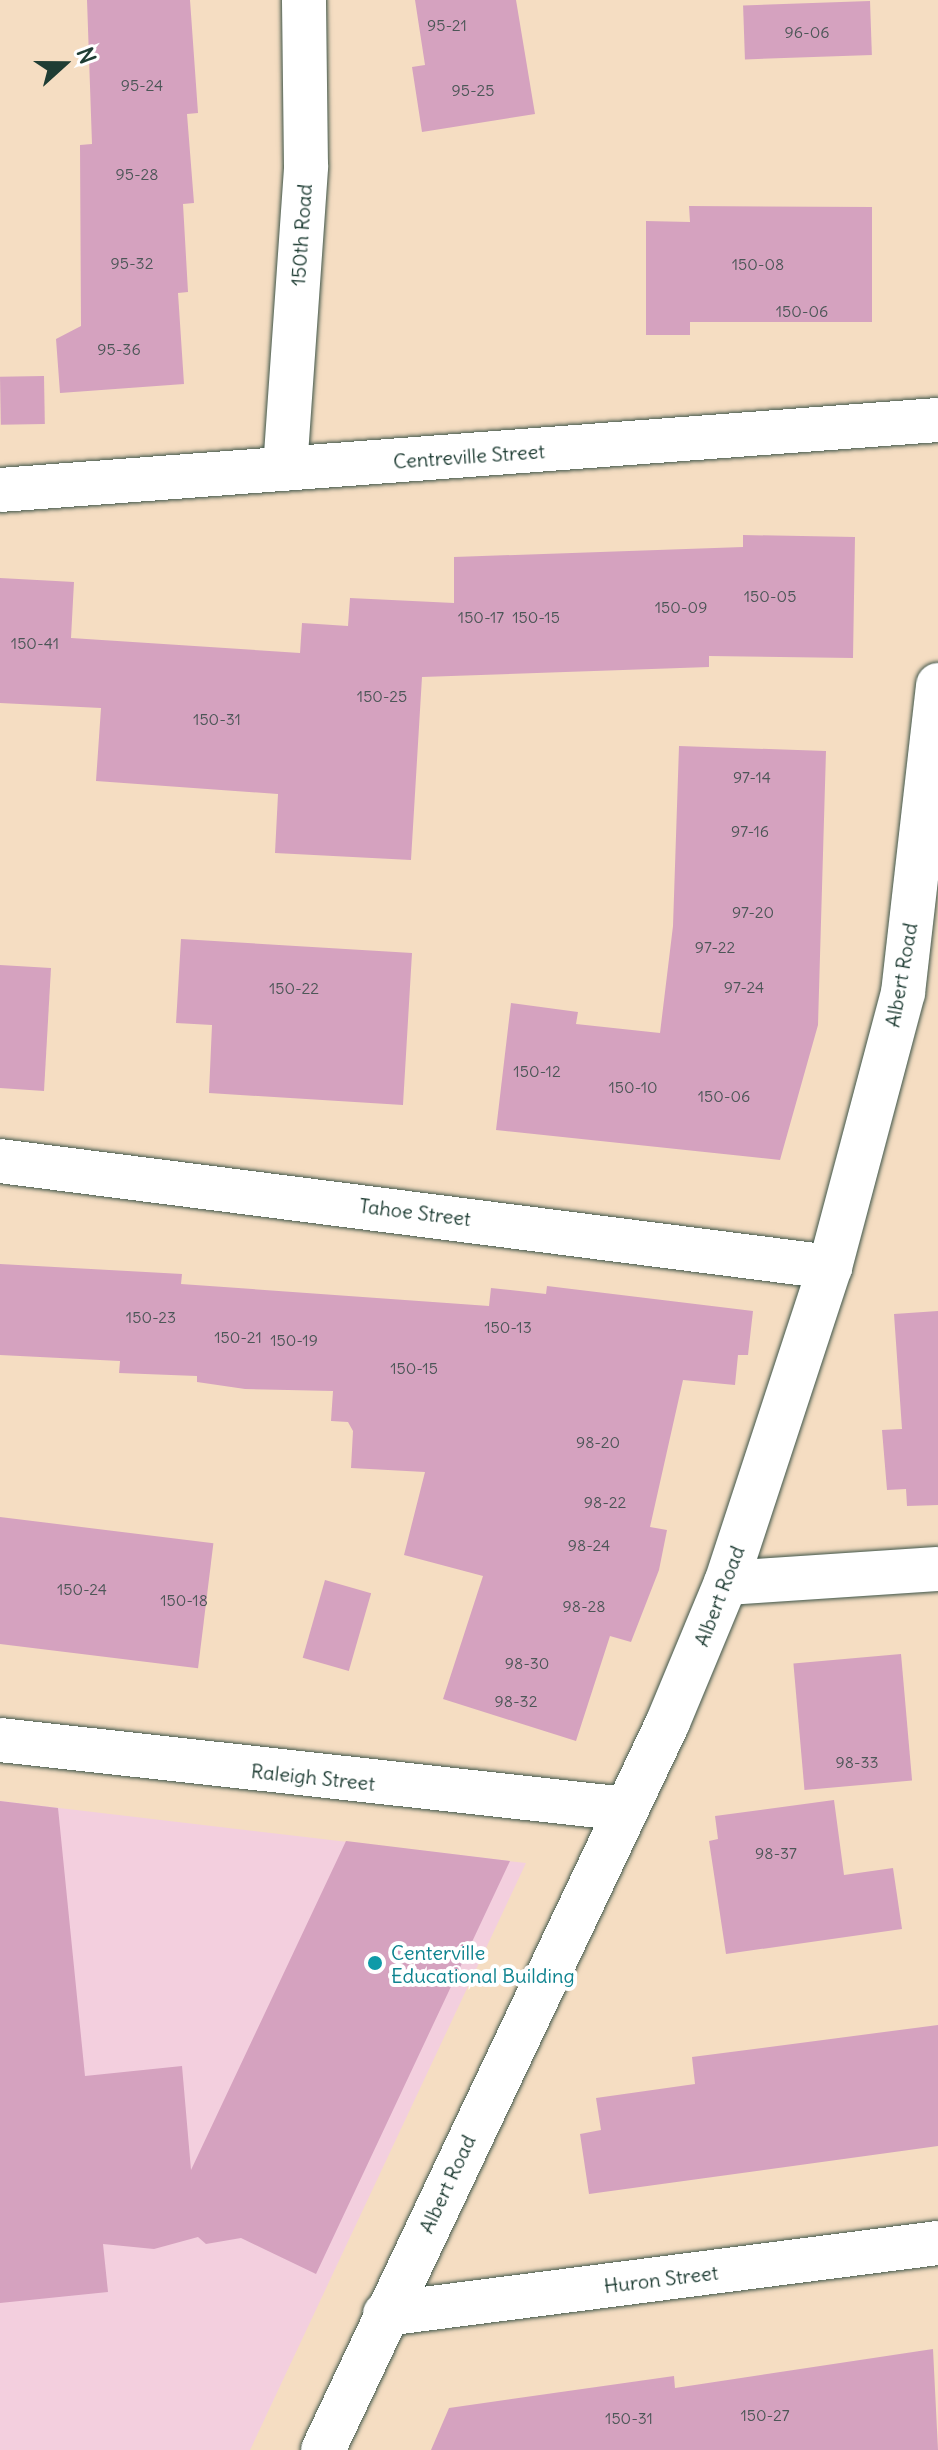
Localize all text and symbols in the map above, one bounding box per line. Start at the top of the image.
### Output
house number: 95-21 [427,15,467,35]
house number: 96-06 [784,22,830,42]
north arrow [24,24,104,104]
text: N [71,43,102,68]
house number: 95-24 [121,75,163,95]
house number: 95-25 [452,80,494,100]
house number: 95-28 [116,164,158,184]
street label: 150th Road [285,183,317,287]
house number: 95-32 [111,253,153,273]
house number: 150-08 [732,254,784,274]
house number: 150-06 [776,301,828,321]
house number: 95-36 [97,339,141,359]
street label: Centreville Street [392,439,546,473]
house number: 150-05 [744,586,796,606]
house number: 150-09 [655,597,707,617]
house number: 150-17 [458,607,504,627]
house number: 150-15 [512,607,560,627]
house number: 150-41 [11,633,59,653]
house number: 150-25 [357,686,407,706]
house number: 150-31 [193,709,241,729]
house number: 97-14 [733,767,771,787]
house number: 97-16 [731,821,769,841]
house number: 97-20 [732,902,774,922]
street label: Albert Road [880,921,922,1029]
house number: 97-22 [695,937,735,957]
house number: 97-24 [724,977,764,997]
house number: 150-22 [269,978,319,998]
house number: 150-12 [513,1061,561,1081]
house number: 150-10 [608,1077,658,1097]
house number: 150-06 [698,1086,750,1106]
street label: Tahoe Street [358,1193,472,1231]
house number: 150-23 [126,1307,176,1327]
house number: 150-13 [484,1317,532,1337]
house number: 150-21 [214,1327,262,1347]
house number: 150-19 [270,1330,318,1350]
house number: 150-15 [390,1358,438,1378]
house number: 98-20 [576,1432,620,1452]
house number: 98-22 [584,1492,626,1512]
house number: 98-24 [568,1535,610,1555]
street label: Albert Road [689,1542,749,1650]
house number: 150-24 [57,1579,107,1599]
house number: 150-18 [160,1590,208,1610]
house number: 98-28 [563,1596,605,1616]
house number: 98-30 [505,1653,549,1673]
house number: 98-32 [495,1691,537,1711]
house number: 98-33 [835,1752,879,1772]
street label: Raleigh Street [250,1759,376,1795]
house number: 98-37 [755,1843,797,1863]
place label: Centerville Educational Building [391,1940,575,1987]
marker: Centerville Educational Building [366,1954,384,1972]
street label: Albert Road [414,2131,480,2237]
street label: Huron Street [602,2260,720,2298]
house number: 150-27 [740,2405,790,2425]
house number: 150-31 [605,2408,653,2428]

